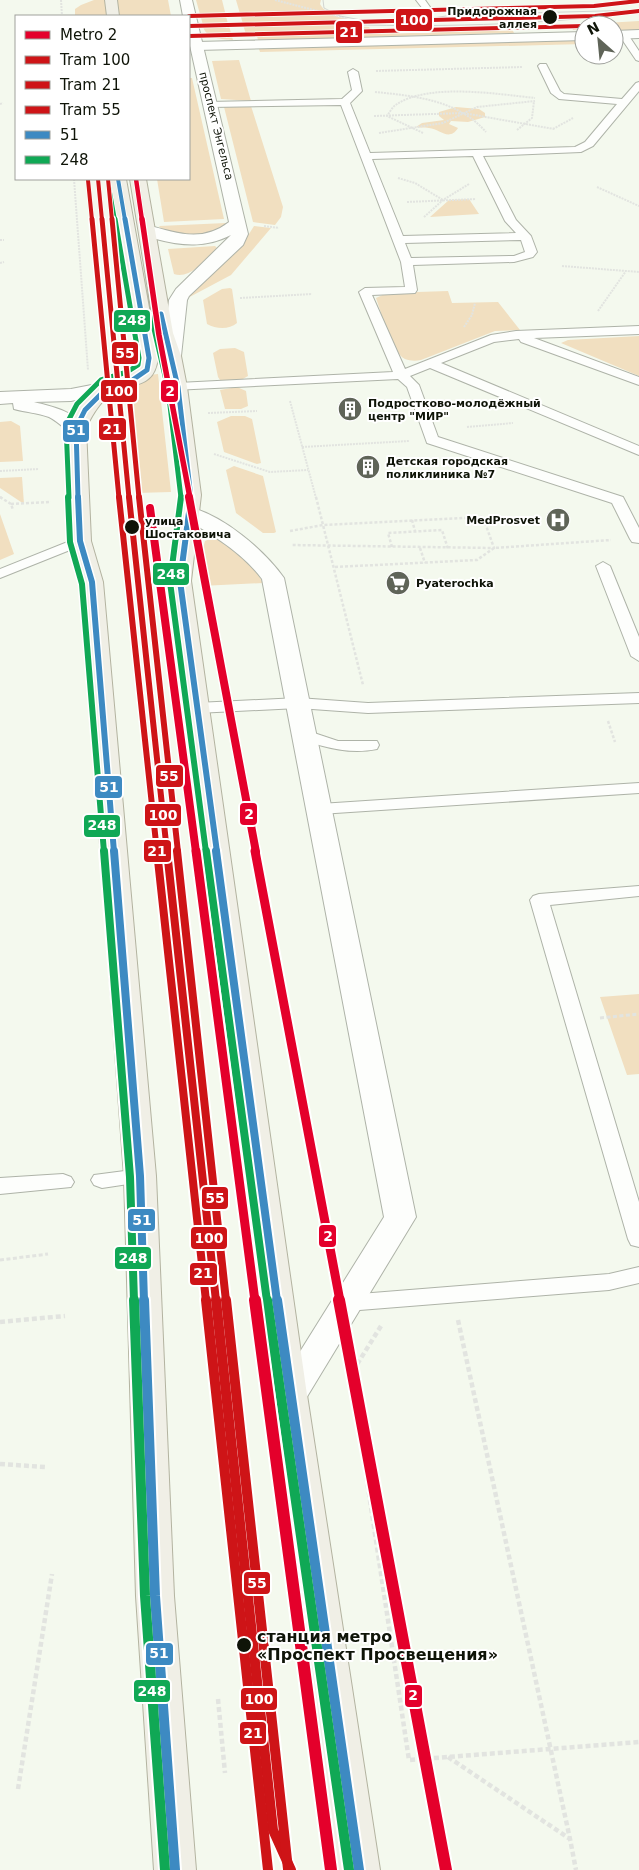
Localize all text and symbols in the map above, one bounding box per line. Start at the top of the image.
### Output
place label: Придорожная аллея [447,5,537,31]
line badge: 100 [395,8,433,32]
marker: Придорожная аллея [541,8,559,26]
text: 100 [399,12,429,28]
legend [15,15,190,180]
north arrow [574,15,624,65]
text: N [584,19,602,38]
line badge: 21 [335,20,363,44]
text: 21 [339,24,359,40]
text: Metro 2 [60,26,117,44]
text: Tram 100 [59,51,130,69]
street label: проспект Энгельса [196,70,236,182]
text: Tram 21 [59,76,121,94]
text: Tram 55 [59,101,121,119]
text: 51 [60,126,79,144]
text: 248 [60,151,89,169]
line badge: 248 [113,309,151,333]
text: 248 [117,312,147,328]
line badge: 55 [111,341,139,365]
text: 55 [115,345,135,361]
line badge: 100 [100,379,138,403]
line badge: 2 [160,379,179,403]
text: 100 [104,383,134,399]
text: 2 [165,383,175,399]
building icon: Подростково-молодёжный центр "МИР" [337,396,363,422]
place label: Подростково-молодёжный центр "МИР" [368,397,541,423]
line badge: 21 [98,417,127,441]
line badge: 51 [62,419,90,443]
text: 21 [102,421,122,437]
text: 51 [66,422,86,438]
building icon: Детская городская поликлиника №7 [355,454,381,480]
place label: Детская городская поликлиника №7 [386,455,508,481]
hospital icon: MedProsvet [545,507,571,533]
place label: MedProsvet [466,514,540,527]
place label: улица Шостаковича [145,515,231,541]
marker: улица Шостаковича [123,518,141,536]
line badge: 248 [152,562,190,586]
text: 248 [156,566,186,582]
supermarket icon: Pyaterochka [385,570,411,596]
place label: Pyaterochka [416,577,494,590]
line badge: 55 [155,764,184,788]
text: 55 [159,768,179,784]
line badge: 51 [94,775,123,799]
text: 51 [99,779,119,795]
line badge: 2 [239,802,258,826]
line badge: 100 [144,803,182,827]
text: 2 [244,806,254,822]
text: 100 [148,807,178,823]
line badge: 248 [83,814,121,838]
text: 248 [87,817,117,833]
line badge: 21 [143,839,172,863]
text: 21 [147,843,167,859]
line badge: 55 [201,1186,229,1210]
text: 55 [205,1190,225,1206]
line badge: 51 [127,1208,156,1232]
text: 51 [132,1212,152,1228]
line badge: 2 [318,1224,337,1248]
line badge: 100 [190,1226,228,1250]
text: 2 [323,1228,333,1244]
text: 100 [194,1230,224,1246]
line badge: 248 [114,1246,152,1270]
text: 248 [118,1250,148,1266]
line badge: 21 [189,1262,218,1286]
text: 21 [193,1265,213,1281]
line badge: 55 [243,1571,271,1595]
text: 55 [247,1575,267,1591]
place label: станция метро «Проспект Просвещения» [257,1627,498,1664]
marker: станция метро «Проспект Просвещения» [235,1636,253,1654]
line badge: 51 [145,1642,174,1666]
text: 51 [149,1645,169,1661]
line badge: 248 [133,1679,171,1703]
text: 248 [137,1683,167,1699]
line badge: 2 [404,1684,423,1708]
line badge: 100 [240,1687,278,1711]
text: 2 [408,1687,418,1703]
text: 100 [244,1691,274,1707]
line badge: 21 [239,1721,267,1745]
text: 21 [243,1725,263,1741]

